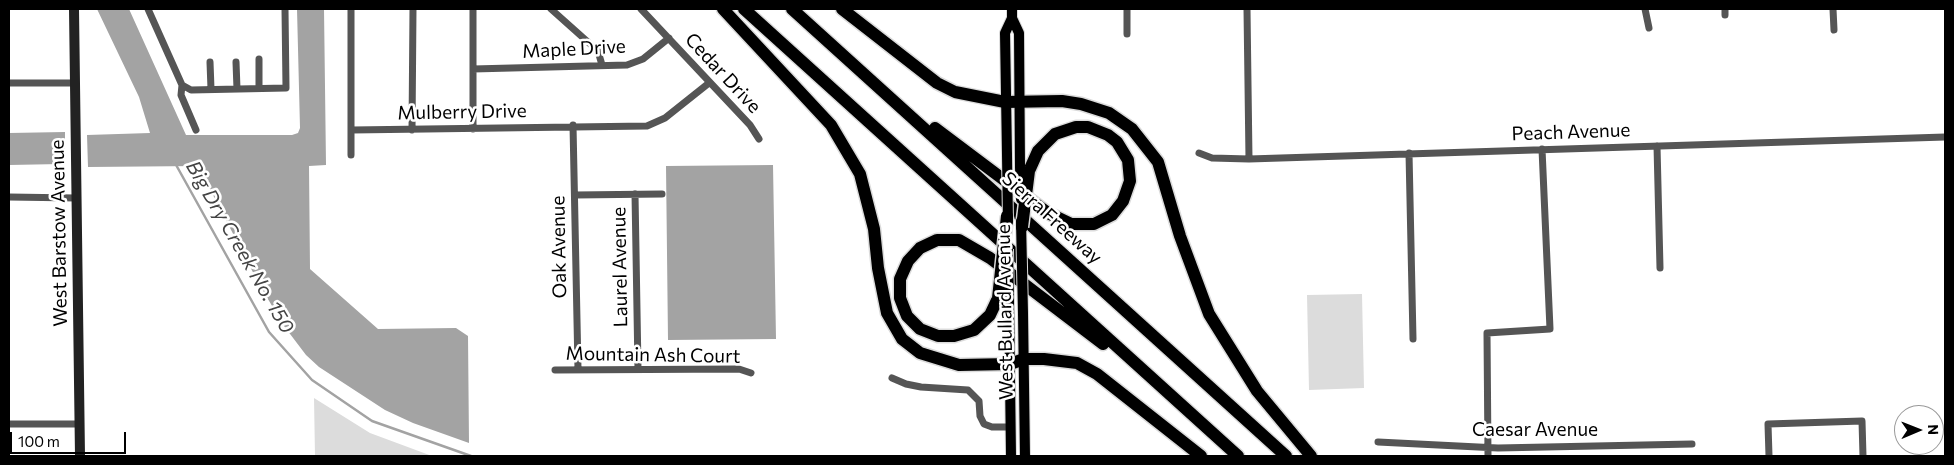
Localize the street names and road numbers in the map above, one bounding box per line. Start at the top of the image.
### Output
street label: Cedar Drive [680,28,766,118]
street label: Maple Drive [522,35,626,63]
street label: Mulberry Drive [397,99,527,125]
street label: Peach Avenue [1511,119,1631,145]
street label: West Barstow Avenue [46,139,72,327]
street label: Sierra Freeway [997,167,1107,269]
street label: Oak Avenue [547,195,571,299]
street label: Laurel Avenue [608,207,632,327]
street label: West Bullard Avenue [992,224,1018,400]
street label: Mountain Ash Court [565,342,741,368]
street label: Caesar Avenue [1472,419,1598,441]

